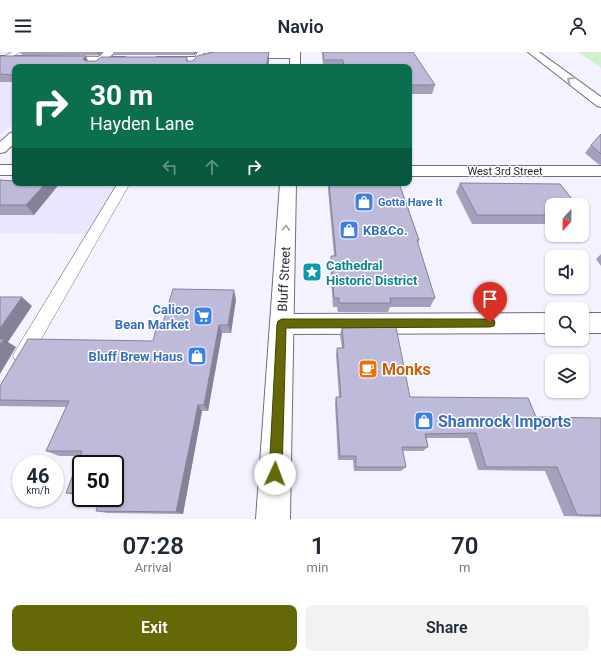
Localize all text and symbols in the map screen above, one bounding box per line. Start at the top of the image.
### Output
icon: menu [12,15,34,37]
icon: person [567,15,589,37]
text: Navio [277,16,324,37]
one-way arrow [567,77,574,84]
text: 30 m [90,79,153,112]
icon: right [24,80,76,132]
text: Hayden Lane [90,113,194,134]
icon: left [159,156,181,178]
icon: ahead [201,156,223,178]
icon: right [243,156,265,178]
street label: West 3rd Street [467,165,543,178]
shop icon: Gotta Have It [353,191,375,213]
place label: Gotta Have It [378,196,443,209]
north arrow [545,198,589,242]
map controls [545,198,589,398]
shop icon: KB&Co. [338,219,360,241]
place label: KB&Co. [363,223,408,238]
one-way arrow [282,225,290,231]
street label: Bluff Street [275,246,293,312]
button: sound [545,250,589,294]
place label: Cathedral Historic District [326,258,418,288]
place icon: Cathedral Historic District [301,261,323,283]
pin [473,282,507,323]
icon: arrive [479,288,501,310]
place label: Calico Bean Market [115,302,190,332]
button: search [545,302,589,346]
supermarket icon: Calico Bean Market [192,305,214,327]
shop icon: Bluff Brew Haus [186,345,208,367]
place label: Bluff Brew Haus [89,349,183,364]
button: layers [545,354,589,398]
cafe icon: Monks [357,358,379,380]
place label: Monks [382,360,431,379]
shop icon: Shamrock Imports [413,410,435,432]
place label: Shamrock Imports [438,412,571,431]
position arrow [254,453,296,495]
speed limit sign: 50 [72,455,124,507]
text: 46 [27,464,49,488]
text: km/h [26,485,50,496]
text: 07:28 [123,532,184,560]
text: 1 [311,532,324,560]
text: 70 [451,532,478,560]
text: Arrival [135,560,172,575]
text: min [307,560,328,575]
text: m [459,560,470,575]
button: Exit [12,605,297,651]
button: Share [305,605,589,651]

